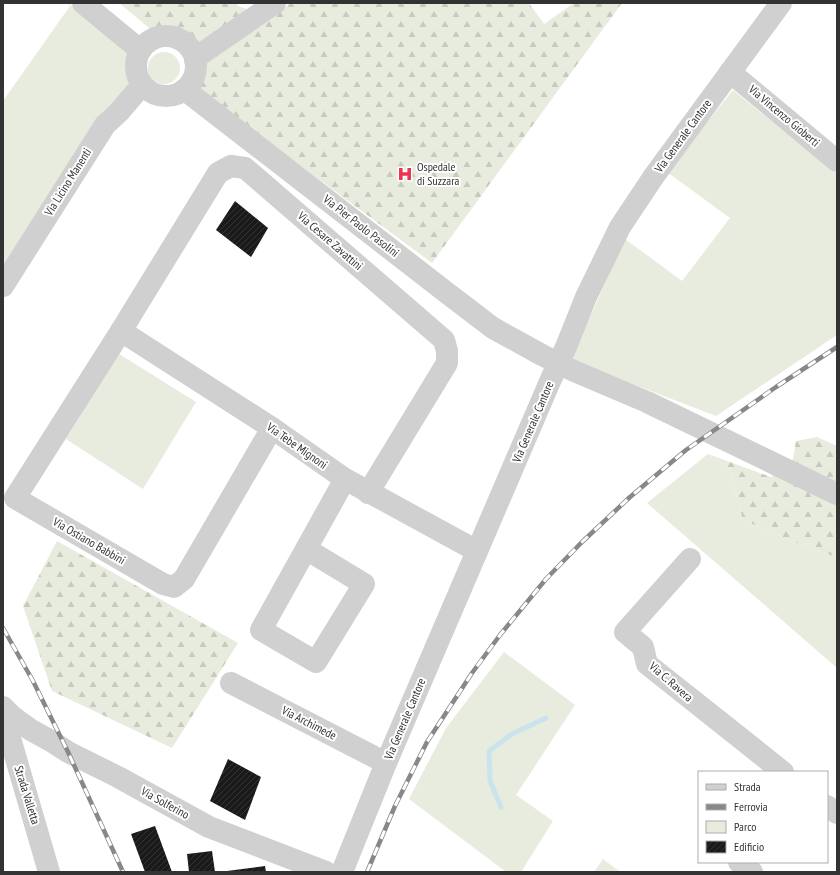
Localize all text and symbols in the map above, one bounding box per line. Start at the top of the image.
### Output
street label: Via Vincenzo Gioberti [745,81,823,150]
street label: Via Generale Cantore [650,96,714,176]
street label: Via Licino Manenti [40,145,94,219]
place label: Ospedale di Suzzara [417,159,459,188]
hospital icon: Ospedale di Suzzara [396,165,414,183]
street label: Via Pier Paolo Pasolini [320,191,402,260]
street label: Via Cesare Zavattini [294,208,366,273]
street label: Via Generale Cantore [508,379,556,466]
street label: Via Tebe Mignoni [263,419,331,472]
street label: Via Ostiano Babbini [49,513,128,567]
street label: Via C. Ravera [646,658,696,705]
street label: Via Generale Cantore [380,676,428,763]
street label: Via Archimede [279,702,339,743]
street label: Strada Valletta [11,764,44,826]
legend [698,771,828,863]
text: Strada [734,779,761,794]
street label: Via Solferino [138,783,192,822]
text: Ferrovia [734,799,768,814]
text: Parco [734,819,756,834]
text: Edificio [734,839,764,854]

